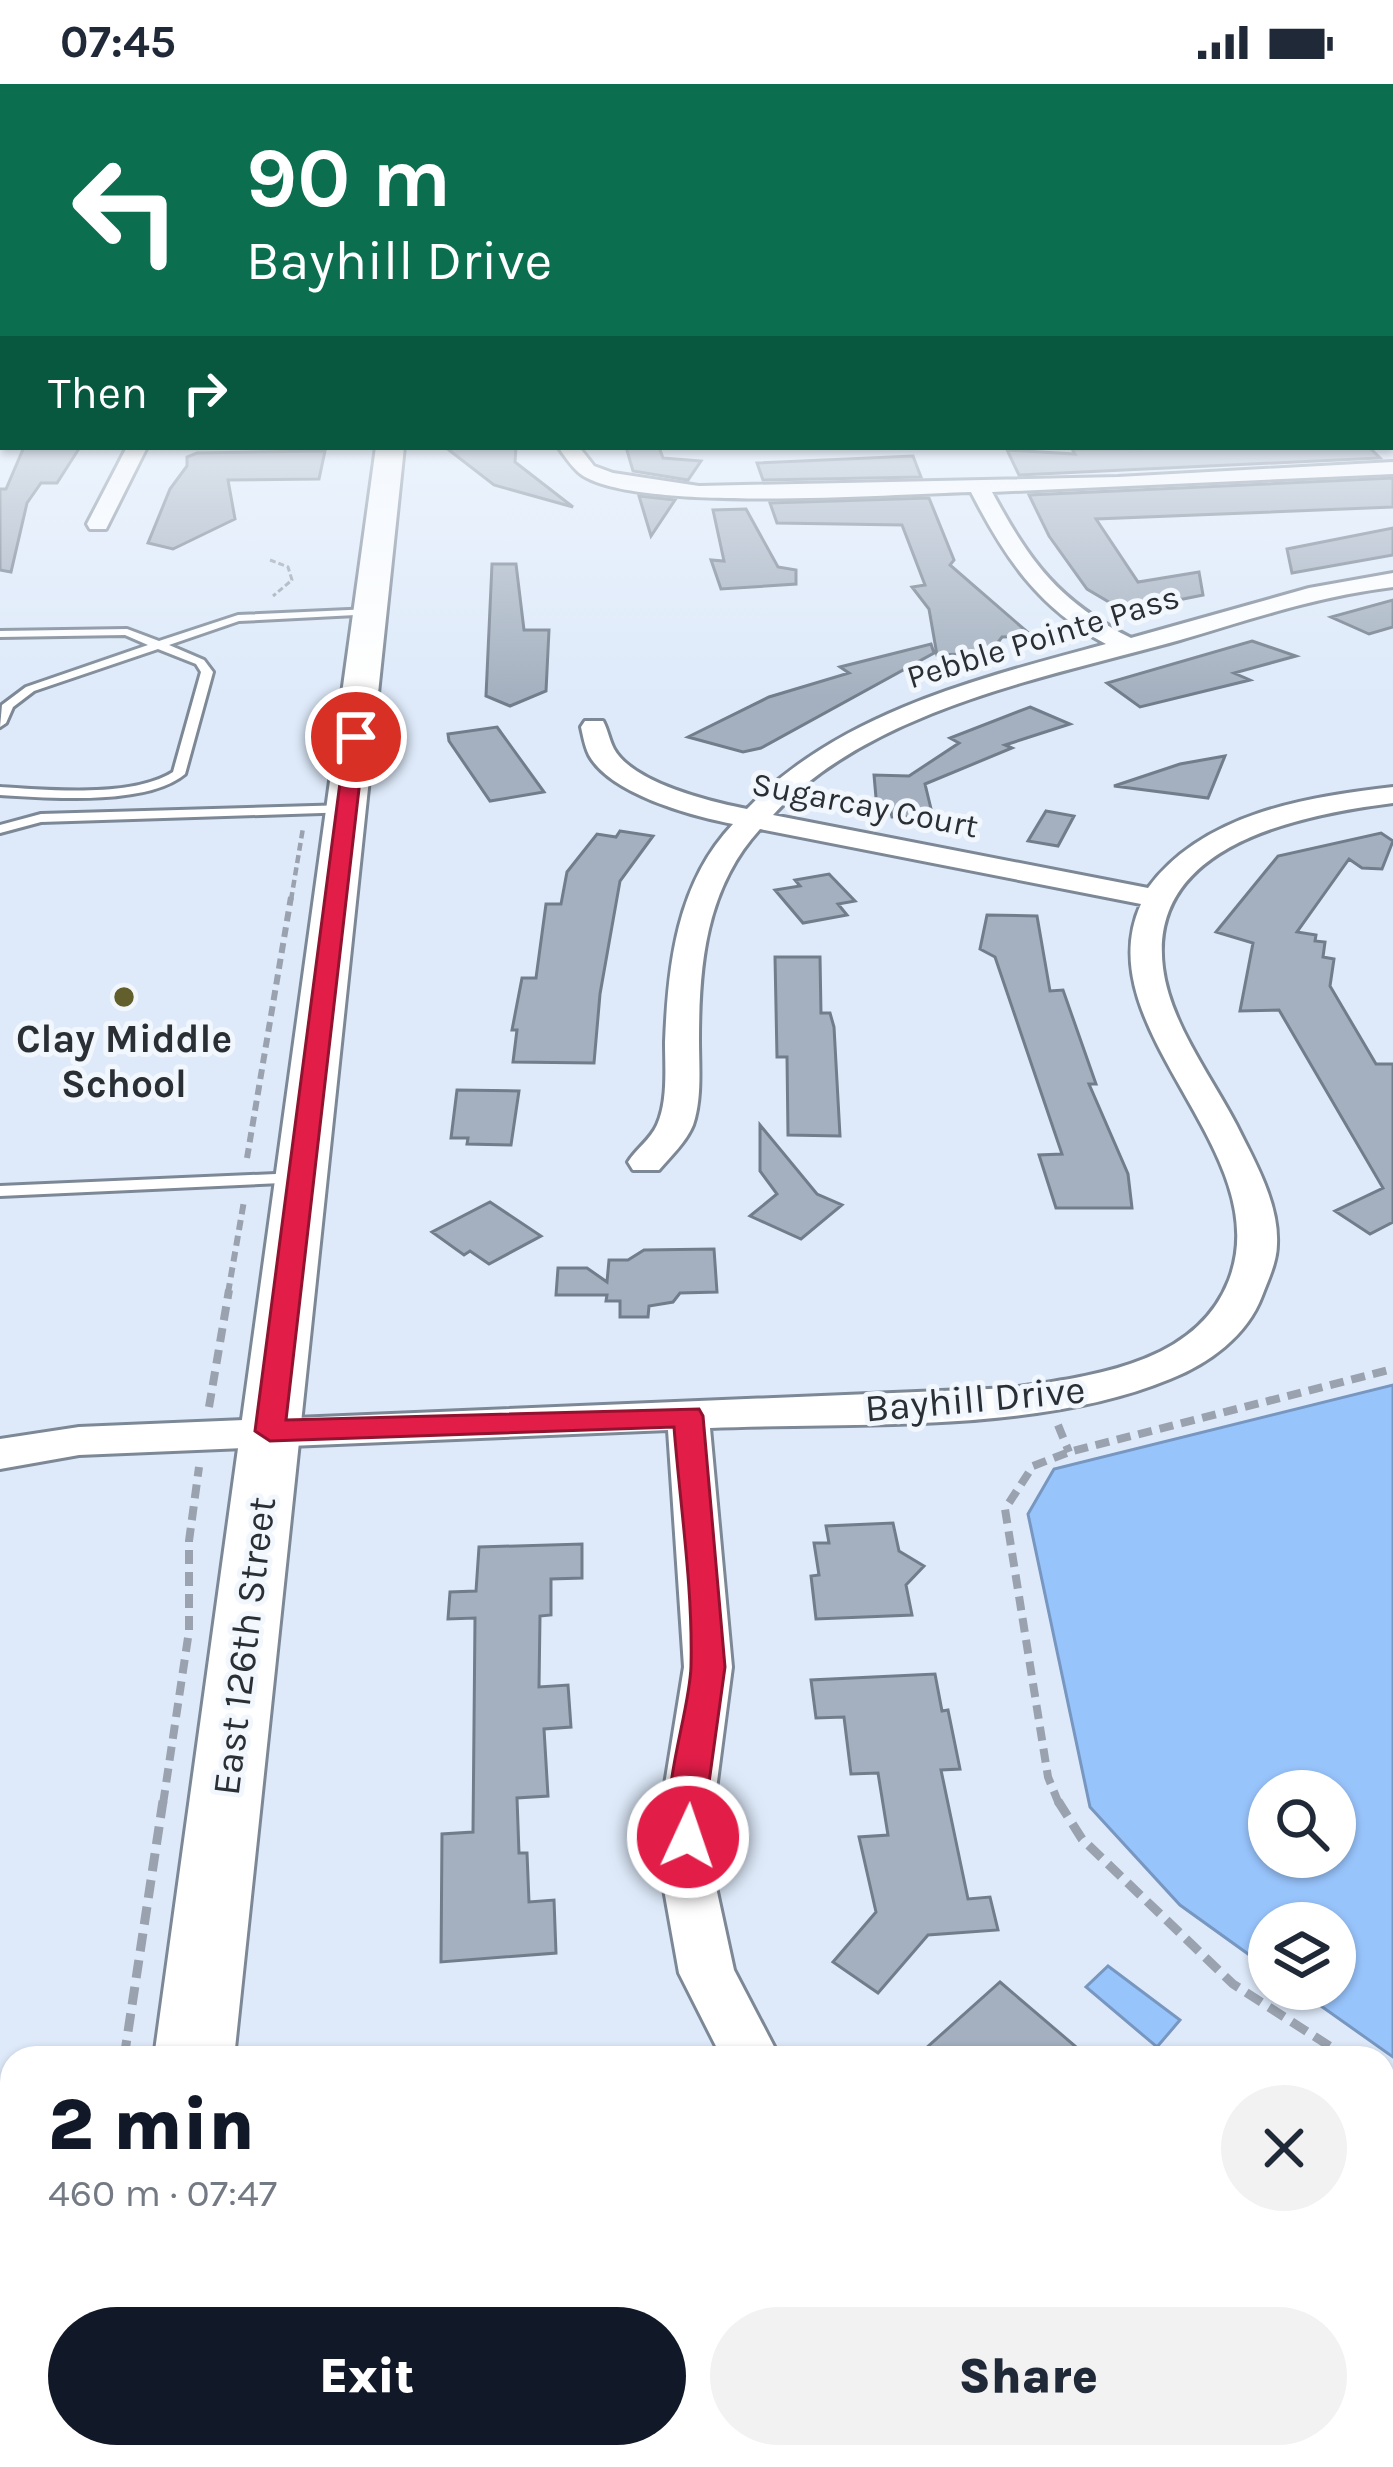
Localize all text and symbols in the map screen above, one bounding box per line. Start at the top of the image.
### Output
text: 07:45 [60,16,176,68]
text: 90 m [246,129,451,227]
icon: left [48,132,204,288]
text: Bayhill Drive [246,229,552,293]
icon: right [172,360,238,426]
text: Then [48,367,148,419]
street label: Pebble Pointe Pass [902,578,1184,696]
pin [305,686,407,788]
icon: arrive [323,704,389,770]
street label: Sugarcay Court [749,764,981,846]
marker: Clay Middle School [111,984,137,1010]
place label: Clay Middle School [16,1016,232,1107]
street label: Bayhill Drive [863,1366,1087,1432]
street label: East 126th Street [203,1494,285,1798]
map controls [1248,1770,1356,2010]
button: search [1248,1770,1356,1878]
position arrow [625,1774,751,1900]
button: layers [1248,1902,1356,2010]
text: 2 min [48,2083,254,2167]
button: close [1221,2085,1347,2211]
text: 460 m · 07:47 [48,2170,277,2216]
button: Exit [48,2307,686,2445]
button: Share [710,2307,1347,2445]

